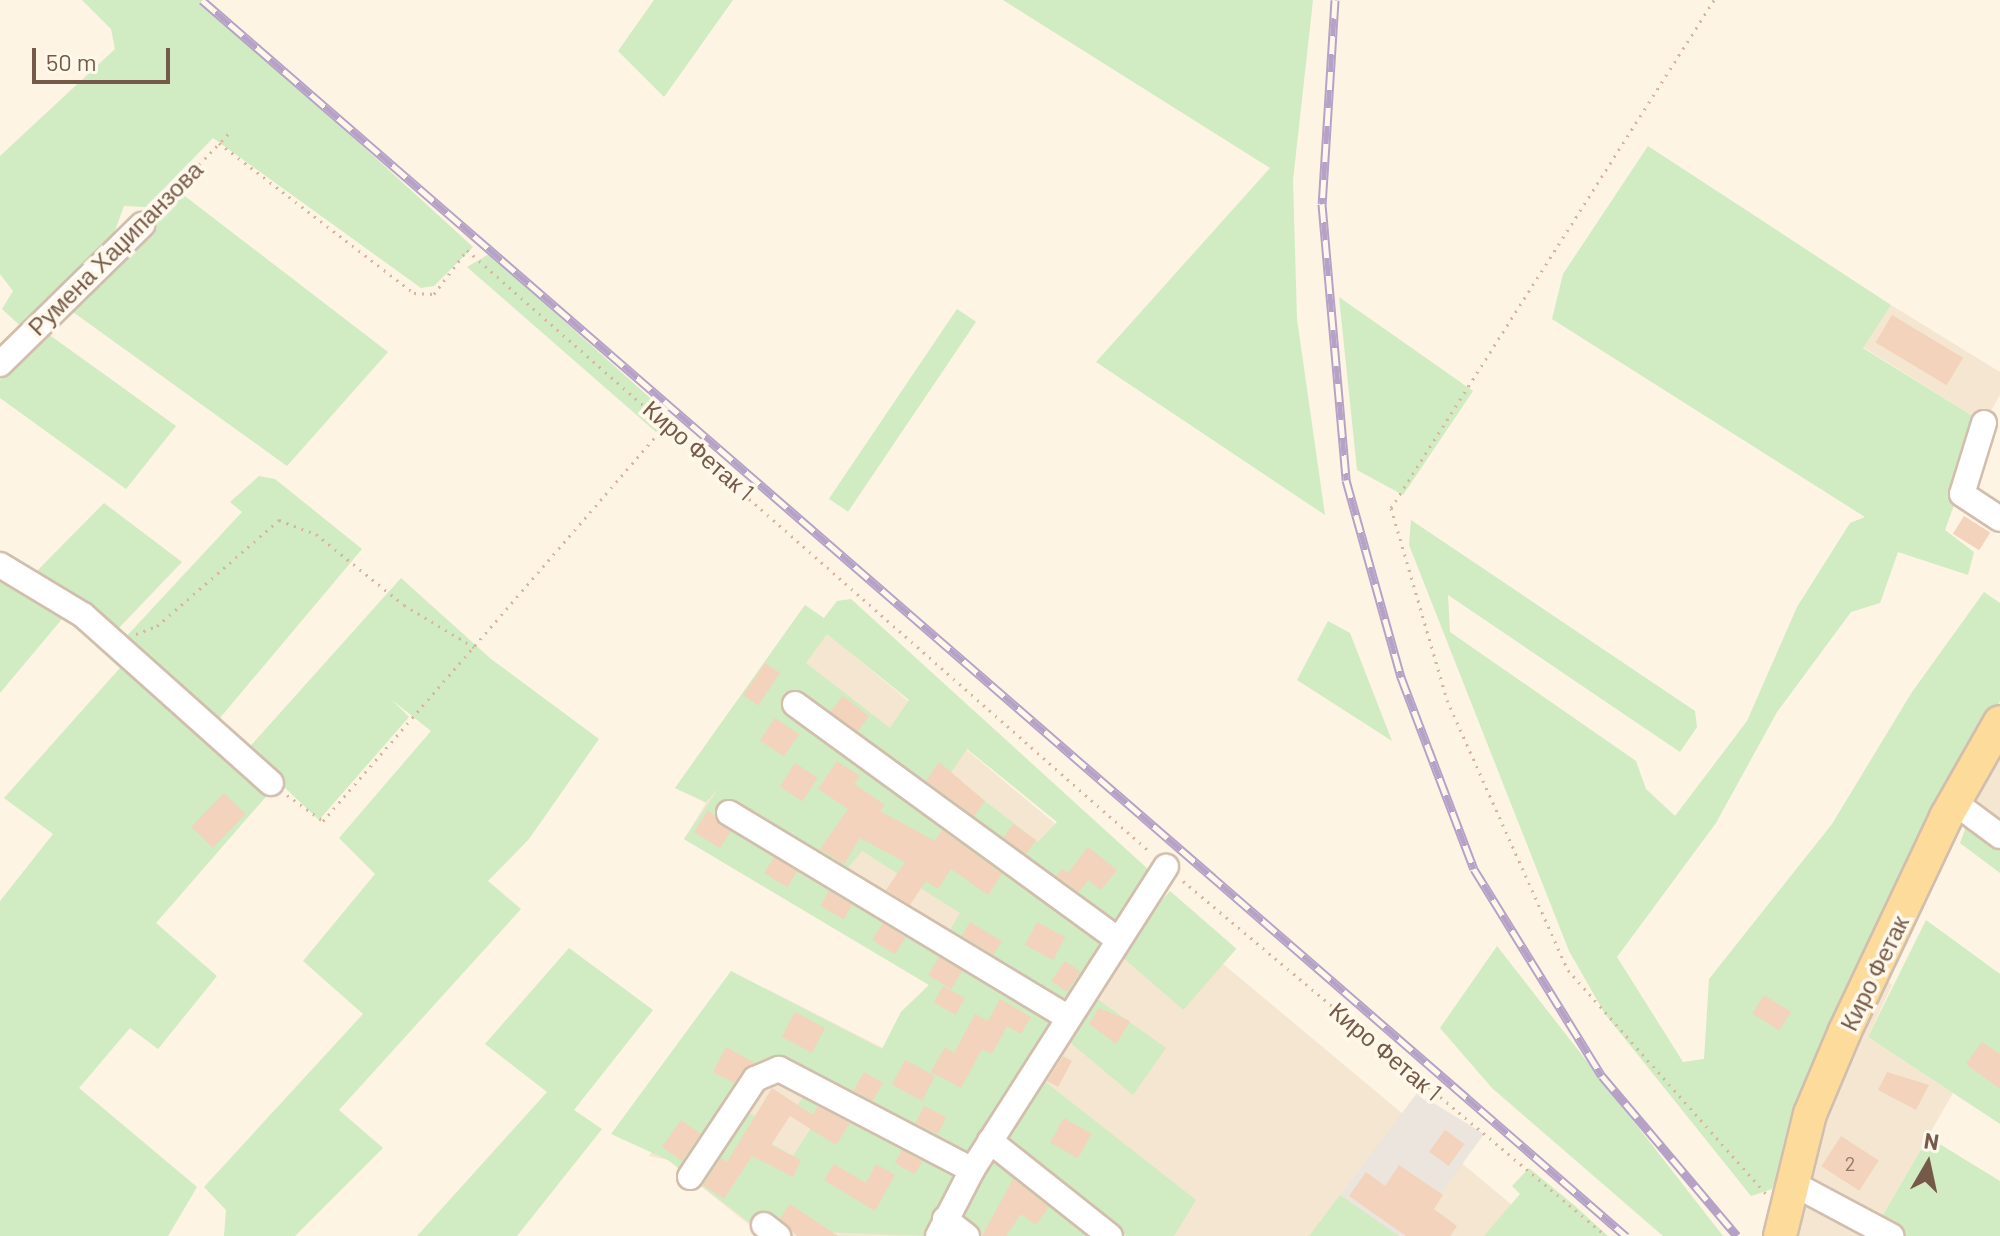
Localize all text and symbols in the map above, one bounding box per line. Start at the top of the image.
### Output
scale bar [36,32,174,82]
text: 50 m [46,47,97,76]
street label: Румена Хаџипанзова [22,155,208,341]
street label: Киро Фетак 1 [638,394,760,506]
street label: Киро Фетак [1834,911,1914,1035]
street label: Киро Фетак 1 [1324,996,1448,1106]
north arrow [1888,1124,1968,1204]
text: N [1922,1126,1941,1154]
house number: 2 [1845,1151,1855,1175]

